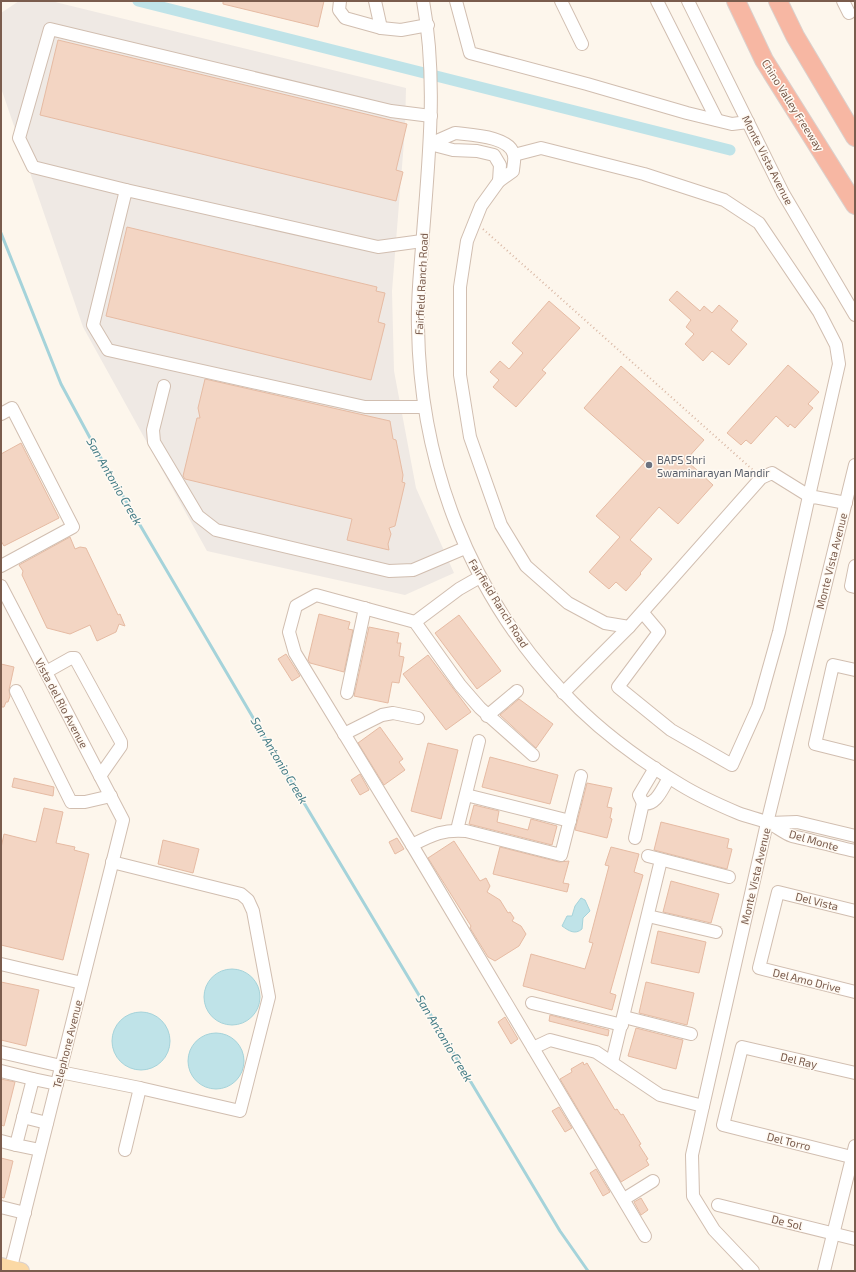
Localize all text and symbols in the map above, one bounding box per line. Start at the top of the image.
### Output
street label: Chino Valley Freeway [759,57,827,153]
street label: Monte Vista Avenue [740,113,796,207]
street label: Fairfield Ranch Road [412,233,430,335]
water label: San Antonio Creek [84,435,146,527]
place label: BAPS Shri Swaminarayan Mandir [657,453,770,479]
marker: BAPS Shri Swaminarayan Mandir [644,460,654,470]
street label: Monte Vista Avenue [813,511,849,611]
street label: Fairfield Ranch Road [466,556,532,650]
street label: Vista del Rio Avenue [33,656,91,750]
water label: San Antonio Creek [249,714,311,806]
street label: Monte Vista Avenue [738,826,772,926]
street label: Del Monte [788,827,840,853]
street label: Del Vista [794,889,840,913]
street label: Del Amo Drive [772,965,842,995]
water label: San Antonio Creek [414,992,476,1084]
street label: Telephone Avenue [50,998,84,1090]
street label: Del Ray [779,1049,819,1071]
street label: Del Torro [766,1129,812,1153]
street label: De Sol [770,1212,804,1232]

